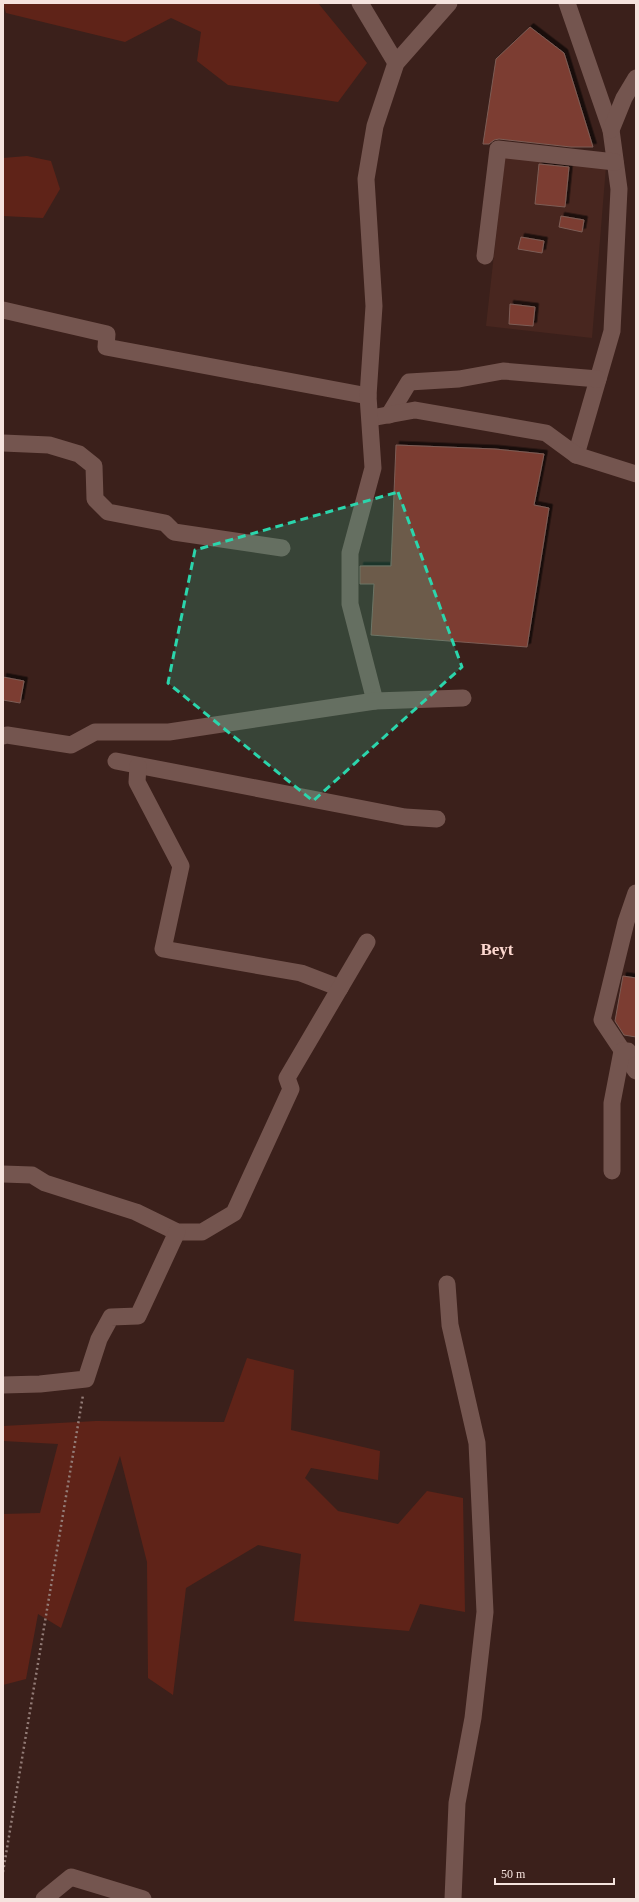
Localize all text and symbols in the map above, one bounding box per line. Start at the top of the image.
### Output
district label: Beyt [480,940,514,959]
scale bar [495,1860,614,1886]
text: 50 m [501,1867,526,1881]

